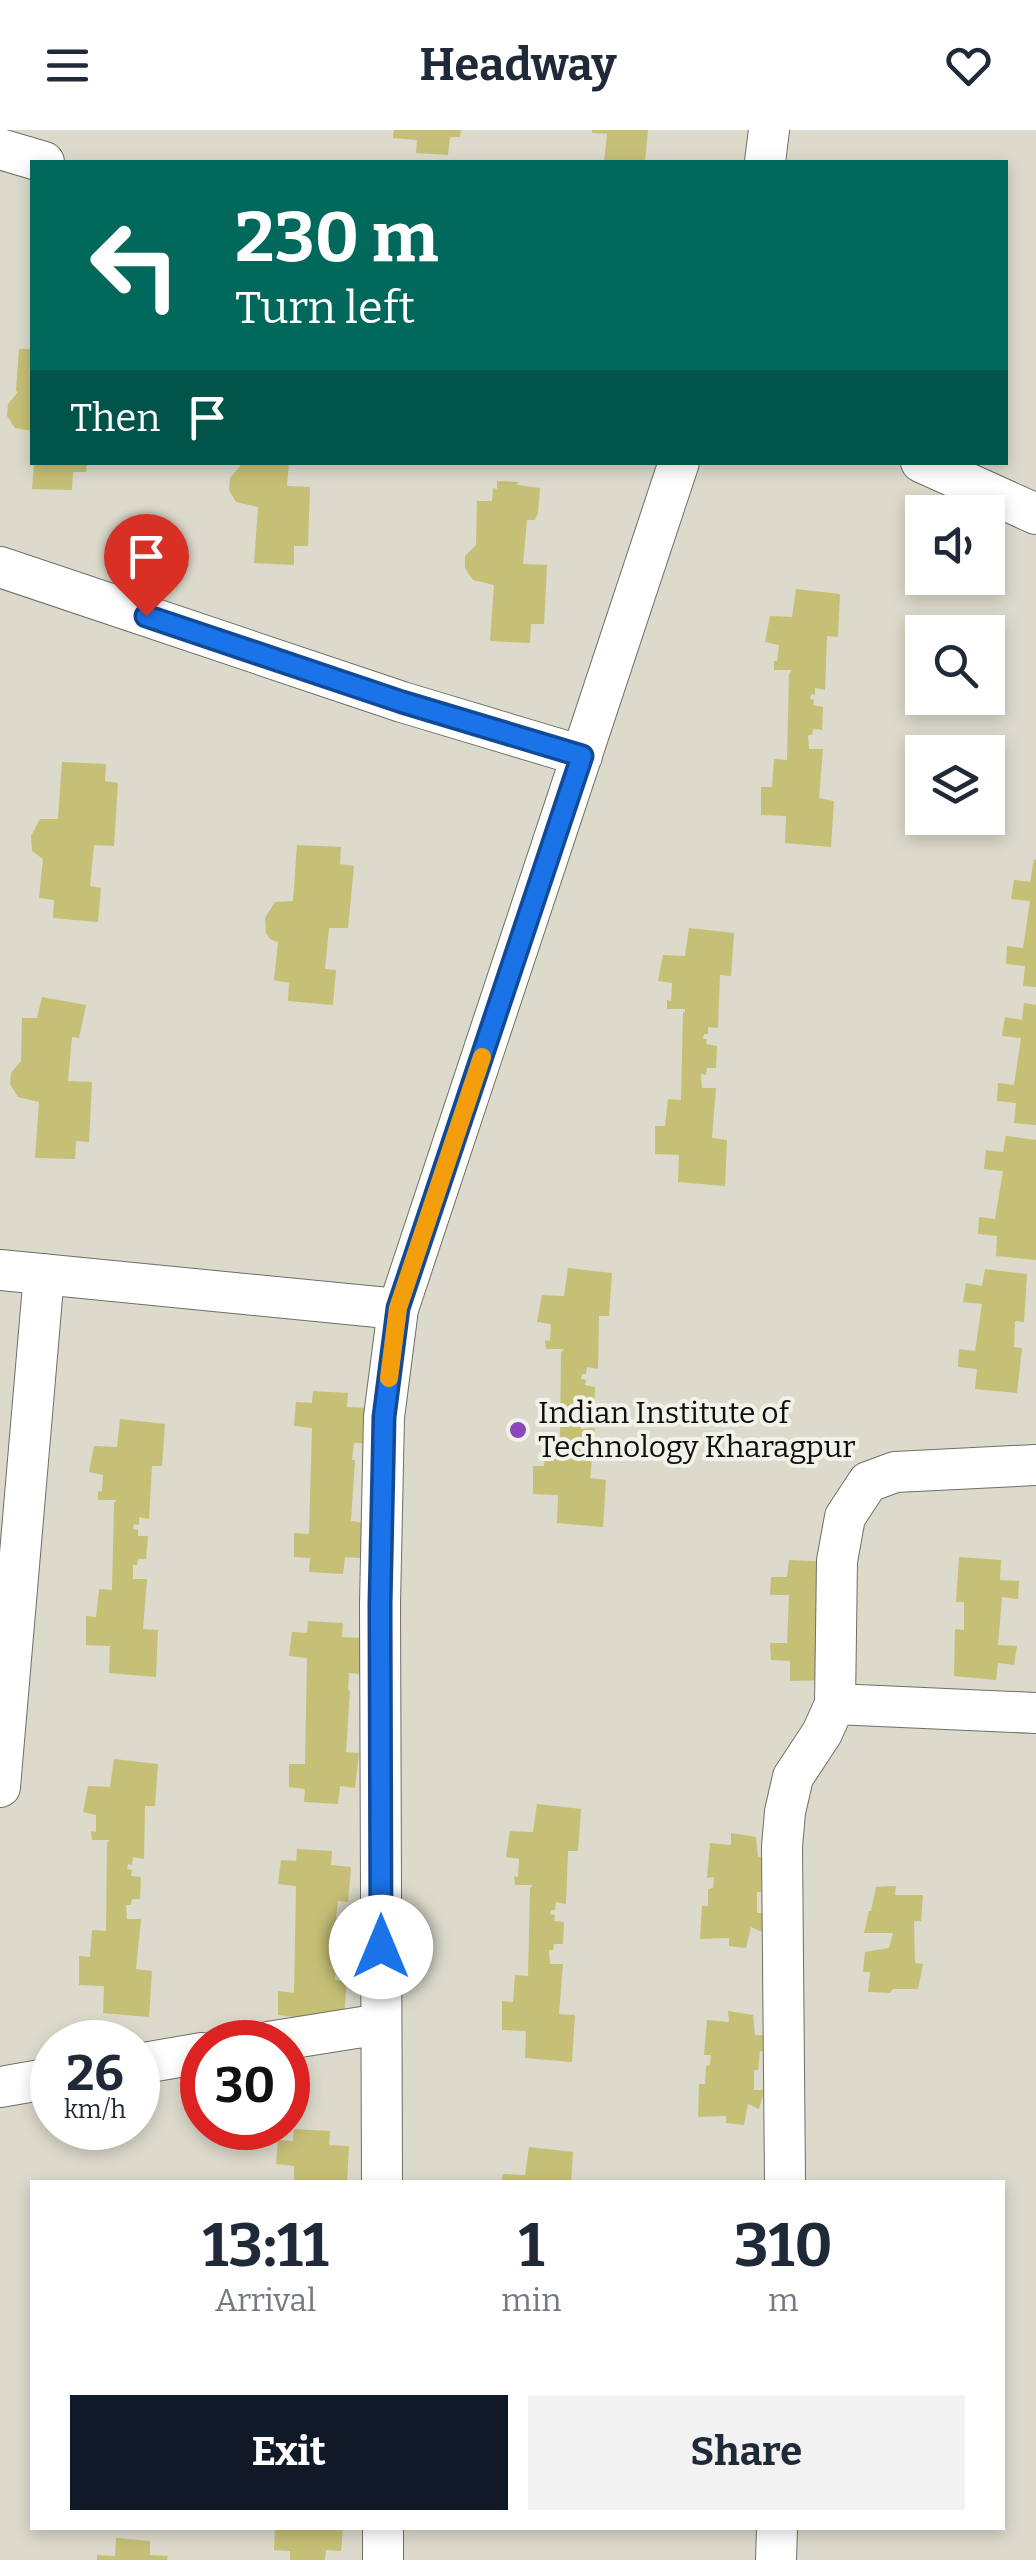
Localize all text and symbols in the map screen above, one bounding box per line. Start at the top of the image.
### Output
icon: menu [40,38,95,93]
text: Headway [420,38,616,92]
icon: heart [941,38,996,93]
text: 230 m [235,196,439,280]
icon: left [70,200,200,330]
text: Turn left [235,281,415,335]
icon: arrive [180,390,235,445]
text: Then [70,395,160,441]
map controls [905,495,1005,835]
button: sound [905,495,1005,595]
pin [104,514,189,617]
icon: arrive [119,529,174,584]
button: search [905,615,1005,715]
button: layers [905,735,1005,835]
place label: Indian Institute of Technology Kharagpur [538,1395,856,1465]
marker: Indian Institute of Technology Kharagpur [507,1419,529,1441]
position arrow [329,1895,433,1999]
speed limit sign: 30 [180,2020,310,2150]
text: 26 [66,2043,124,2103]
text: km/h [64,2095,126,2125]
text: 13:11 [202,2210,329,2282]
text: 1 [518,2210,544,2282]
text: 310 [734,2210,833,2282]
text: Arrival [215,2281,316,2319]
text: min [501,2281,562,2319]
text: m [768,2281,799,2319]
button: Exit [70,2395,508,2510]
button: Share [528,2395,965,2510]

